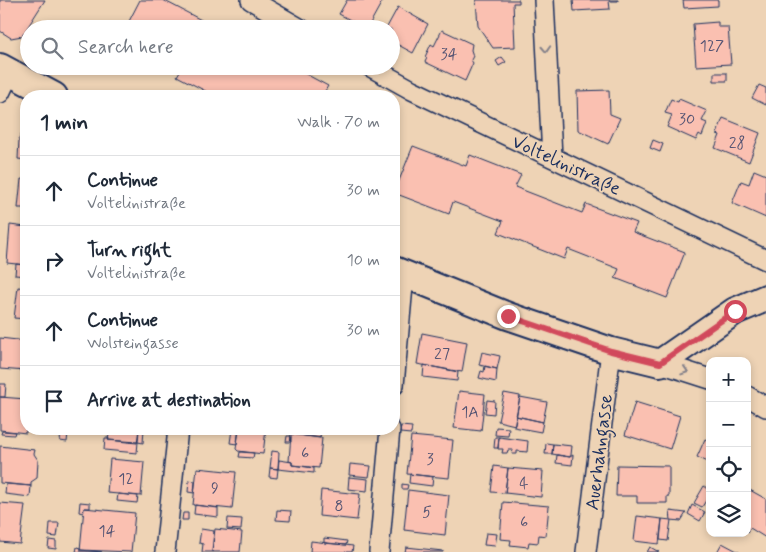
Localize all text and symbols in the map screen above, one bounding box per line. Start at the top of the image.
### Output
search box [20,20,400,75]
icon: search [38,34,66,62]
text: Search here [78,35,174,60]
house number: 127 [700,36,724,57]
house number: 34 [441,44,458,65]
one-way arrow [541,45,552,53]
text: 1 min [40,109,88,137]
house number: 30 [679,109,695,130]
text: Walk · 70 m [297,112,380,133]
street label: Voltelinistraße [508,129,625,202]
house number: 28 [729,133,745,154]
text: Continue [87,168,158,193]
icon: ahead [40,177,68,205]
text: 30 m [347,180,380,201]
text: Voltelinistraße [87,193,186,214]
text: Turn right [87,238,171,263]
icon: right [40,247,68,275]
text: 10 m [347,250,380,271]
text: Voltelinistraße [87,263,186,284]
route start [724,300,747,323]
route end [497,305,520,328]
text: Continue [87,308,158,333]
icon: ahead [40,317,68,345]
text: 30 m [347,320,380,341]
text: Wolsteingasse [87,333,179,354]
house number: 27 [434,344,450,365]
map controls [706,357,751,537]
button: + [706,357,751,402]
one-way arrow [680,365,688,375]
icon: arrive [40,387,68,415]
text: Arrive at destination [87,388,251,413]
street label: Auerhahngasse [580,393,622,512]
house number: 1A [461,402,479,423]
button: − [706,402,751,447]
house number: 6 [301,443,309,464]
button: locate [706,447,751,492]
house number: 3 [426,449,434,470]
house number: 12 [118,469,134,490]
house number: 4 [519,473,529,494]
house number: 9 [211,478,219,499]
button: layers [706,492,751,537]
house number: 8 [334,496,344,517]
house number: 5 [422,502,432,523]
house number: 6 [520,512,528,533]
house number: 14 [99,521,116,542]

